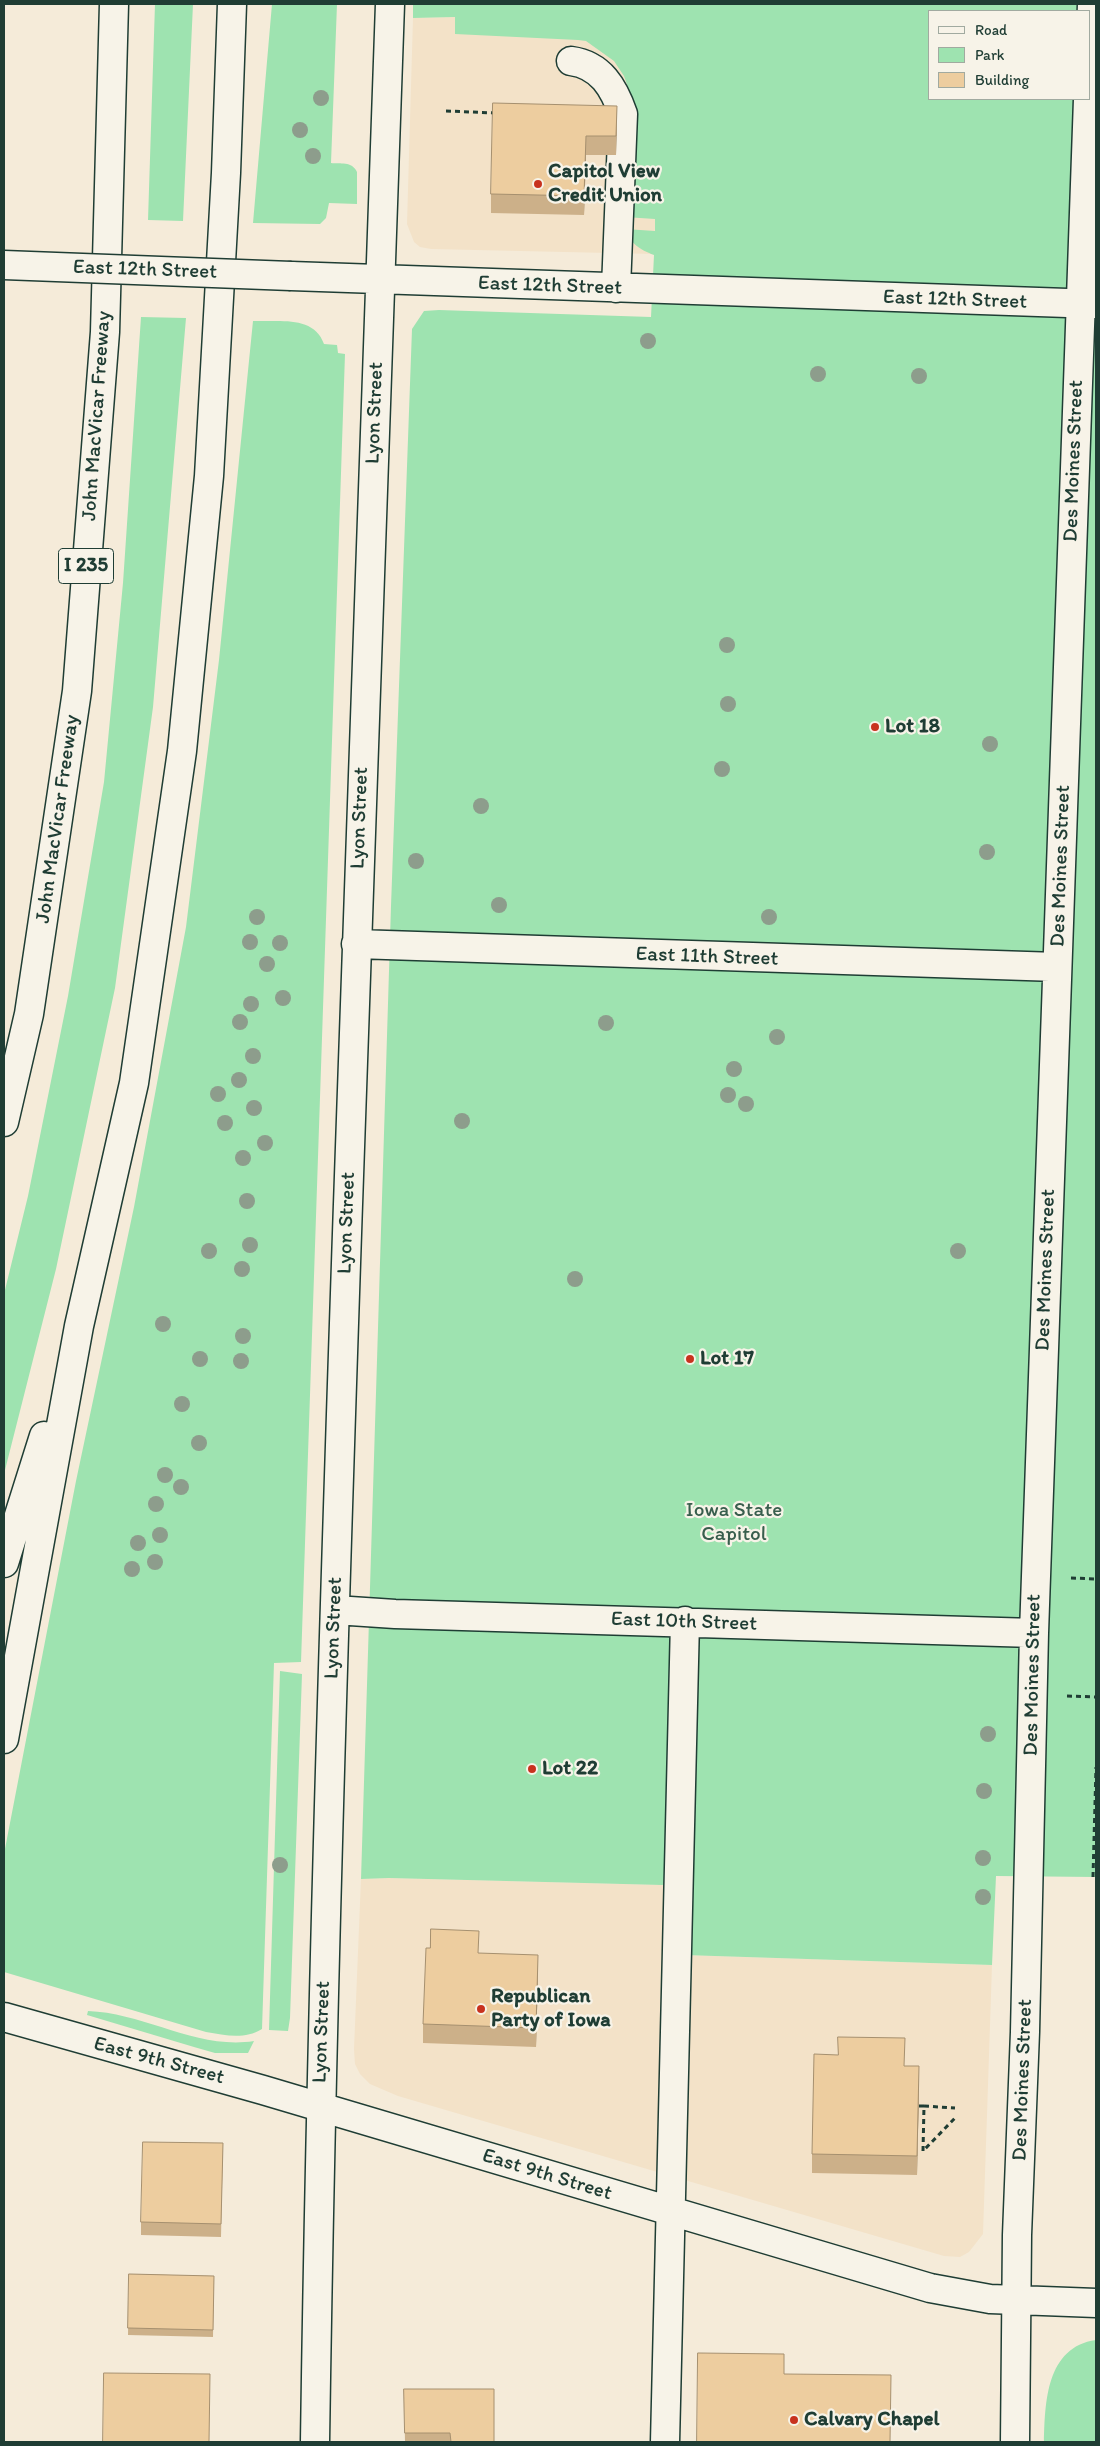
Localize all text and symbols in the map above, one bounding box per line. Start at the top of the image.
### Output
legend [928,10,1090,100]
text: Road [975,21,1007,39]
text: Park [975,46,1005,64]
text: Building [975,71,1029,89]
place label: Capitol View Credit Union [548,159,662,209]
marker: Capitol View Credit Union [532,178,544,190]
street label: East 12th Street [73,255,217,285]
street label: East 12th Street [478,271,622,301]
street label: East 12th Street [883,285,1027,315]
street label: John MacVicar Freeway [77,310,117,522]
street label: Lyon Street [361,361,389,465]
street label: Des Moines Street [1059,380,1089,542]
road number: I 235 [58,548,114,584]
street label: John MacVicar Freeway [31,713,85,925]
place label: Lot 18 [885,714,940,740]
marker: Lot 18 [869,721,881,733]
street label: Lyon Street [346,766,374,870]
street label: Des Moines Street [1046,785,1076,947]
street label: East 11th Street [635,942,779,972]
street label: Lyon Street [333,1171,361,1275]
street label: Des Moines Street [1031,1189,1061,1351]
place label: Lot 17 [700,1346,754,1372]
marker: Lot 17 [684,1353,696,1365]
park label: Iowa State Capitol [686,1498,782,1548]
street label: Lyon Street [320,1576,348,1680]
street label: Des Moines Street [1019,1594,1047,1756]
street label: East 10th Street [611,1607,757,1637]
place label: Lot 22 [542,1756,598,1782]
marker: Lot 22 [526,1763,538,1775]
street label: Lyon Street [308,1980,336,2084]
place label: Republican Party of Iowa [491,1984,611,2034]
street label: Des Moines Street [1008,1999,1038,2161]
marker: Republican Party of Iowa [475,2003,487,2015]
street label: East 9th Street [91,2031,227,2091]
street label: East 9th Street [479,2143,615,2207]
place label: Calvary Chapel [804,2407,939,2433]
marker: Calvary Chapel [788,2414,800,2426]

